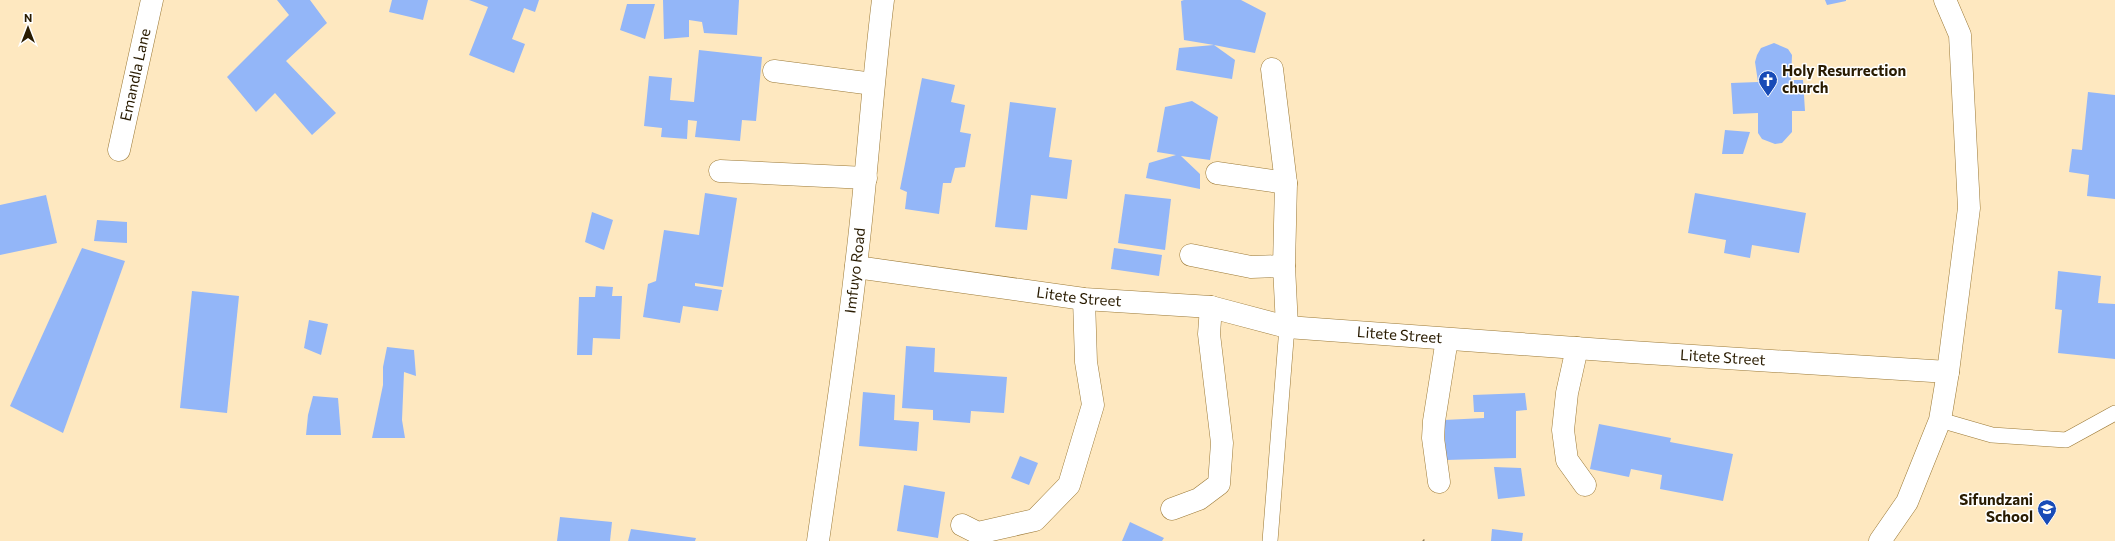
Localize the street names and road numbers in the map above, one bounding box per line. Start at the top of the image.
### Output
street label: Emandla Lane [116,26,154,123]
street label: Imfuyo Road [840,227,868,314]
street label: Litete Street [1035,282,1122,309]
street label: Litete Street [1356,322,1443,346]
street label: Litete Street [1680,345,1766,368]

